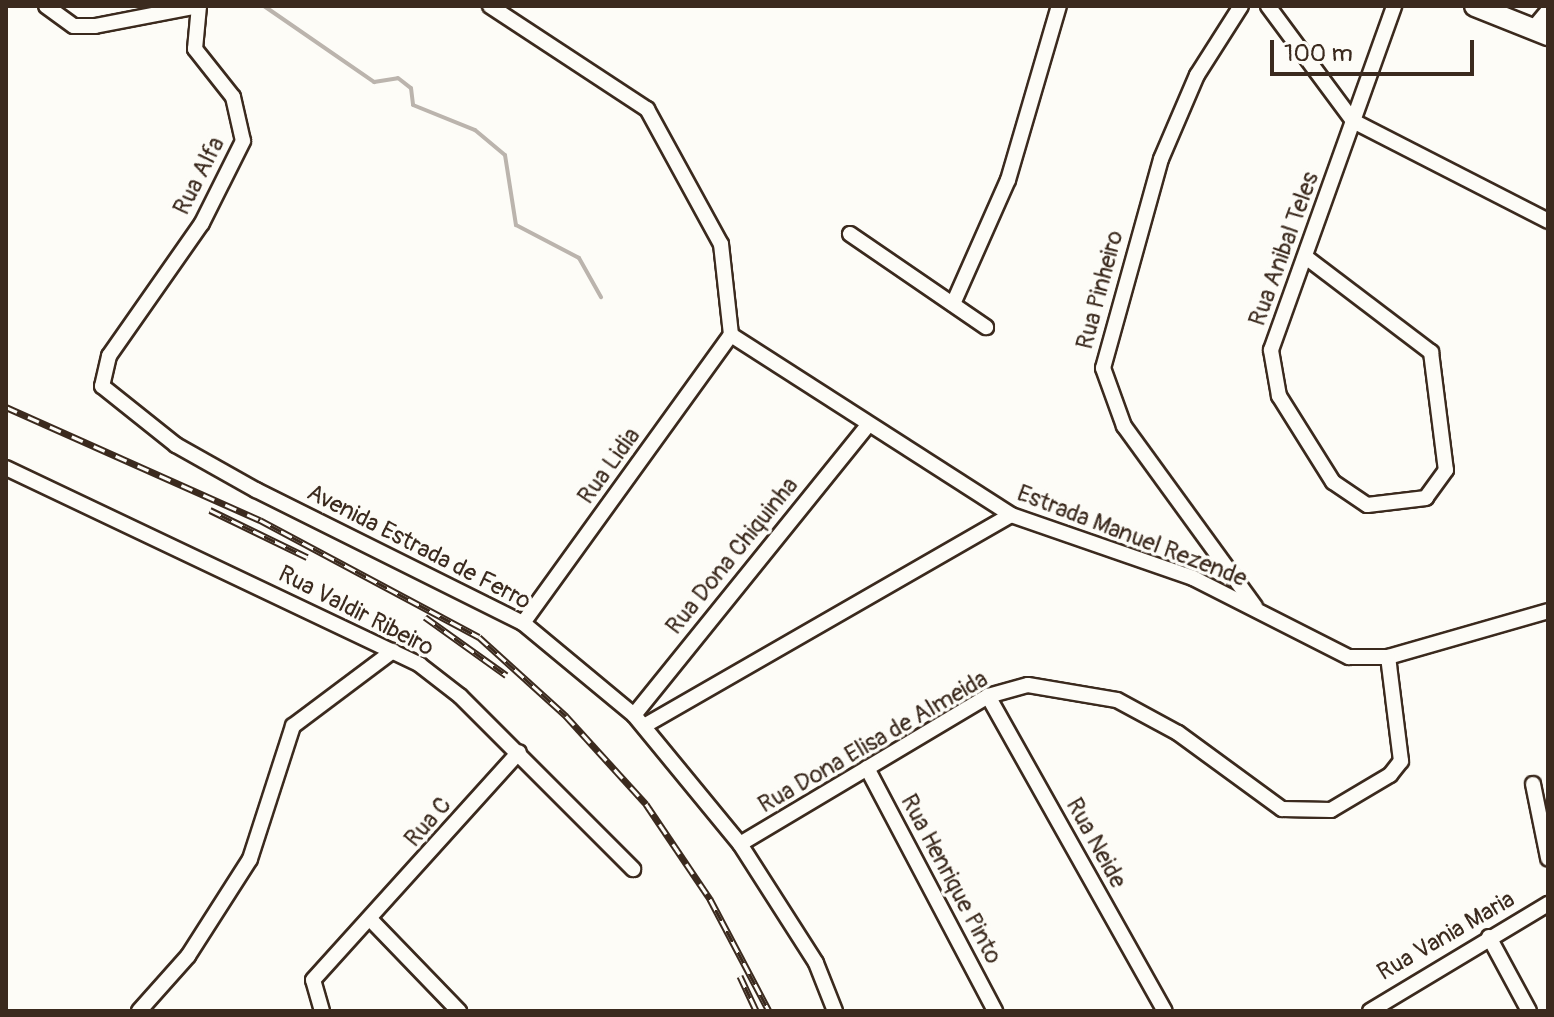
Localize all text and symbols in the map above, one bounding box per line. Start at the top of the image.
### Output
scale bar [1274,24,1478,74]
text: 100 m [1284,39,1353,68]
street label: Rua Alfa [167,132,231,220]
street label: Rua Anibal Teles [1243,168,1325,330]
street label: Rua Pinheiro [1070,228,1130,352]
street label: Rua Lidia [572,422,646,510]
street label: Rua Dona Chiquinha [660,472,804,640]
street label: Avenida Estrada de Ferro [302,478,536,616]
street label: Estrada Manuel Rezende [1013,479,1251,593]
street label: Rua Valdir Ribeiro [274,559,438,663]
street label: Rua Dona Elisa de Almeida [753,664,993,820]
street label: Rua Henrique Pinto [894,789,1008,969]
street label: Rua C [398,791,458,853]
street label: Rua Neide [1060,793,1132,893]
street label: Rua Vania Maria [1372,885,1520,987]

